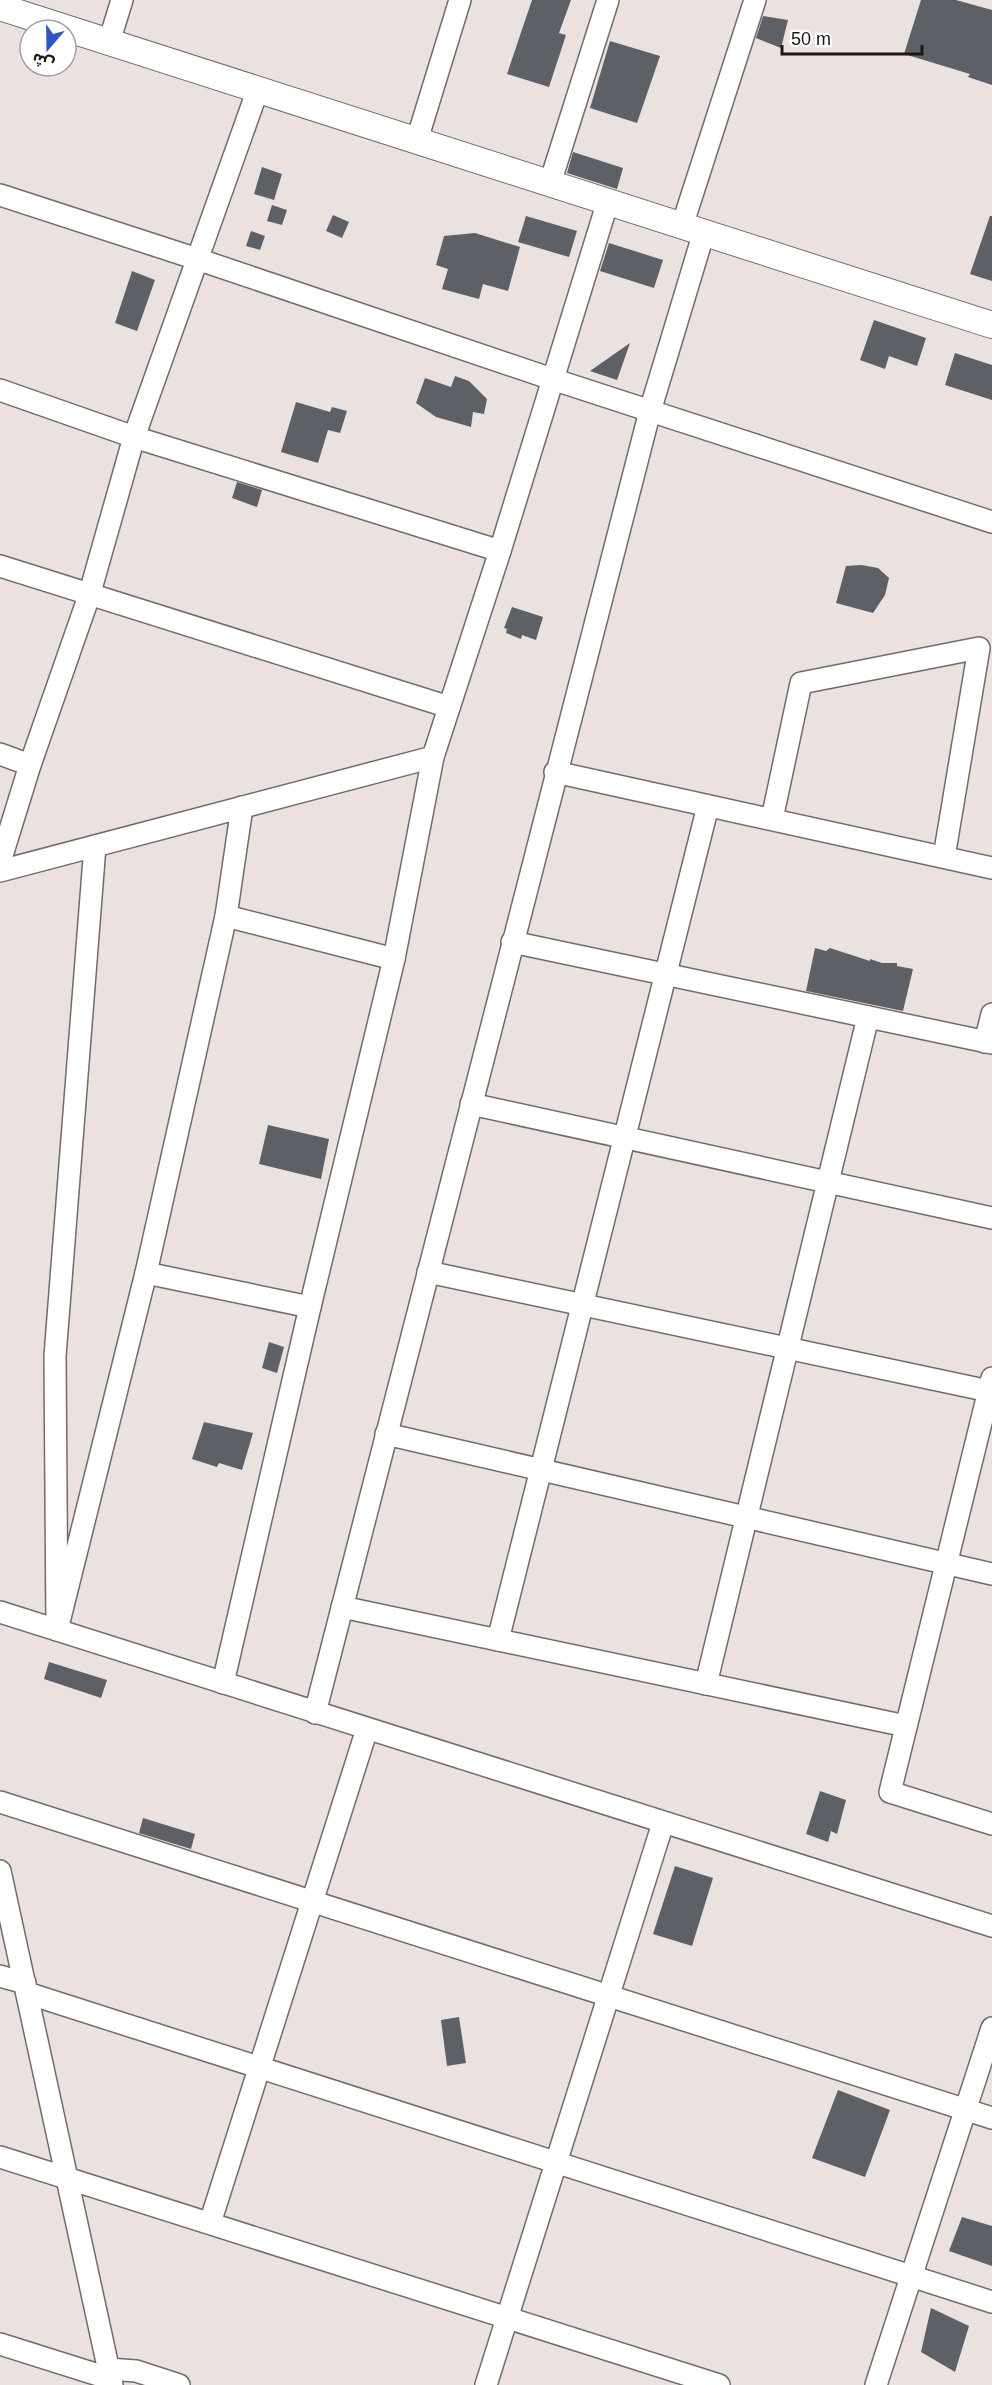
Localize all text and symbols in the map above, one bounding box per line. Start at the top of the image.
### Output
north arrow [18,18,78,78]
scale bar [782,18,922,56]
text: 50 m [791,29,831,49]
text: ش [30,49,57,73]

